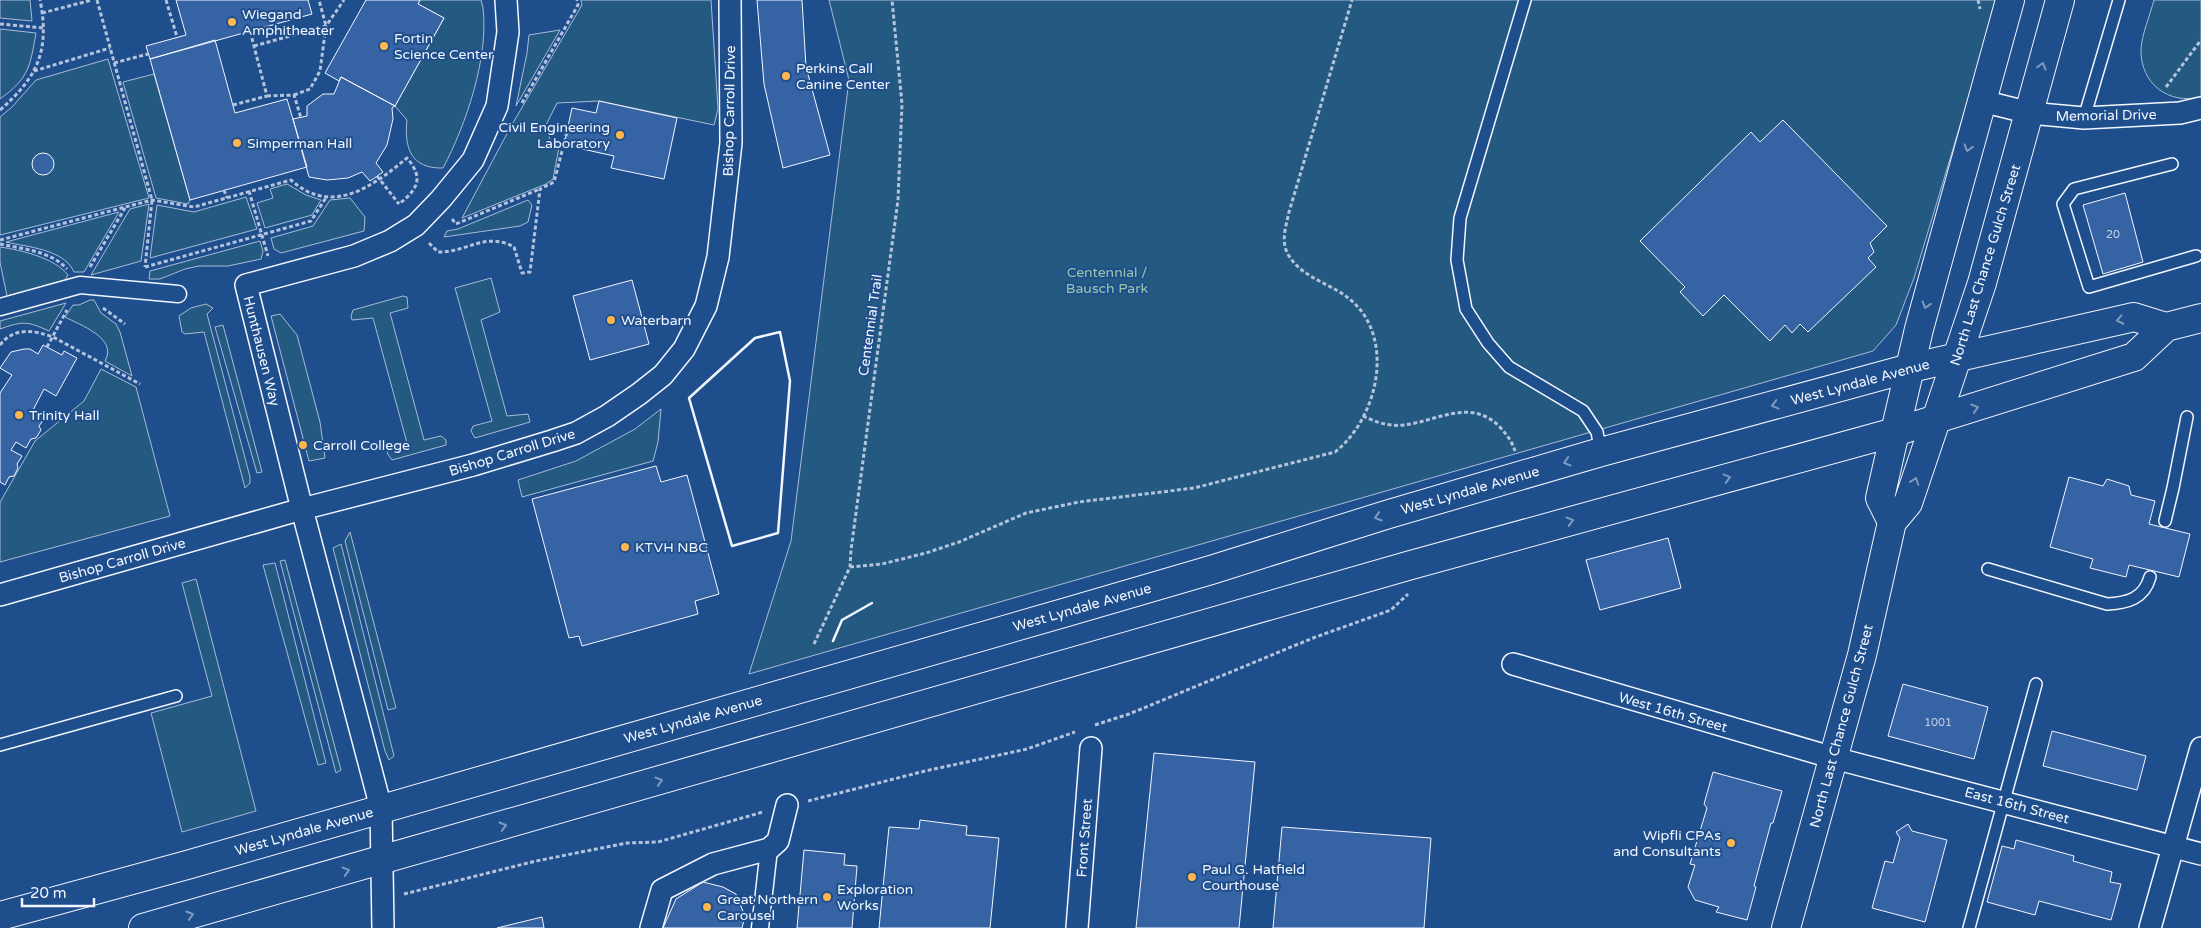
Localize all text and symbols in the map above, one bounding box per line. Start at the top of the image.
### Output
place label: Wiegand Amphitheater [242,6,335,39]
marker: Wiegand Amphitheater [226,16,238,28]
place label: Fortin Science Center [394,30,494,63]
marker: Fortin Science Center [378,40,390,52]
street label: Bishop Carroll Drive [720,45,739,177]
place label: Perkins Call Canine Center [796,60,891,93]
one-way arrow [2037,63,2047,71]
marker: Perkins Call Canine Center [780,70,792,82]
street label: Memorial Drive [2055,106,2157,125]
place label: Civil Engineering Laboratory [498,119,610,152]
marker: Civil Engineering Laboratory [614,129,626,141]
place label: Simperman Hall [247,135,352,152]
marker: Simperman Hall [231,137,243,149]
one-way arrow [1964,144,1974,152]
street label: North Last Chance Gulch Street [1947,162,2024,368]
house number: 20 [2106,228,2120,241]
park label: Centennial / Bausch Park [1066,264,1149,297]
street label: Centennial Trail [855,273,886,377]
street label: Hunthausen Way [240,294,284,409]
one-way arrow [1921,300,1931,309]
place label: Waterbarn [621,312,691,329]
marker: Waterbarn [605,314,617,326]
one-way arrow [2115,315,2124,325]
street label: West Lyndale Avenue [1789,356,1931,409]
one-way arrow [1770,399,1779,410]
one-way arrow [1970,403,1979,413]
place label: Trinity Hall [29,407,99,424]
marker: Trinity Hall [13,409,25,421]
street label: Bishop Carroll Drive [447,425,577,480]
place label: Carroll College [313,437,410,454]
marker: Carroll College [297,439,309,451]
one-way arrow [1564,456,1572,466]
street label: West Lyndale Avenue [1399,463,1541,518]
one-way arrow [1722,473,1730,483]
one-way arrow [1909,477,1919,486]
one-way arrow [1374,511,1383,521]
one-way arrow [1565,516,1574,527]
street label: Bishop Carroll Drive [57,534,188,587]
place label: KTVH NBC [635,539,708,556]
marker: KTVH NBC [619,541,631,553]
street label: West Lyndale Avenue [1011,580,1153,635]
street label: North Last Chance Gulch Street [1806,622,1877,830]
street label: West 16th Street [1617,689,1730,736]
street label: West Lyndale Avenue [622,692,764,747]
house number: 1001 [1924,716,1952,729]
one-way arrow [654,776,663,787]
street label: East 16th Street [1963,783,2072,828]
street label: Front Street [1073,797,1096,878]
street label: West Lyndale Avenue [233,804,375,859]
one-way arrow [498,821,507,832]
place label: Wipfli CPAs and Consultants [1613,827,1721,860]
marker: Wipfli CPAs and Consultants [1725,837,1737,849]
place label: Paul G. Hatfield Courthouse [1202,861,1305,894]
one-way arrow [342,866,351,877]
marker: Paul G. Hatfield Courthouse [1186,871,1198,883]
scale bar [22,876,95,908]
place label: Exploration Works [837,881,913,914]
text: 20 m [30,884,67,902]
place label: Great Northern Carousel [717,891,818,924]
marker: Exploration Works [821,891,833,903]
marker: Great Northern Carousel [701,901,713,913]
one-way arrow [185,910,194,920]

